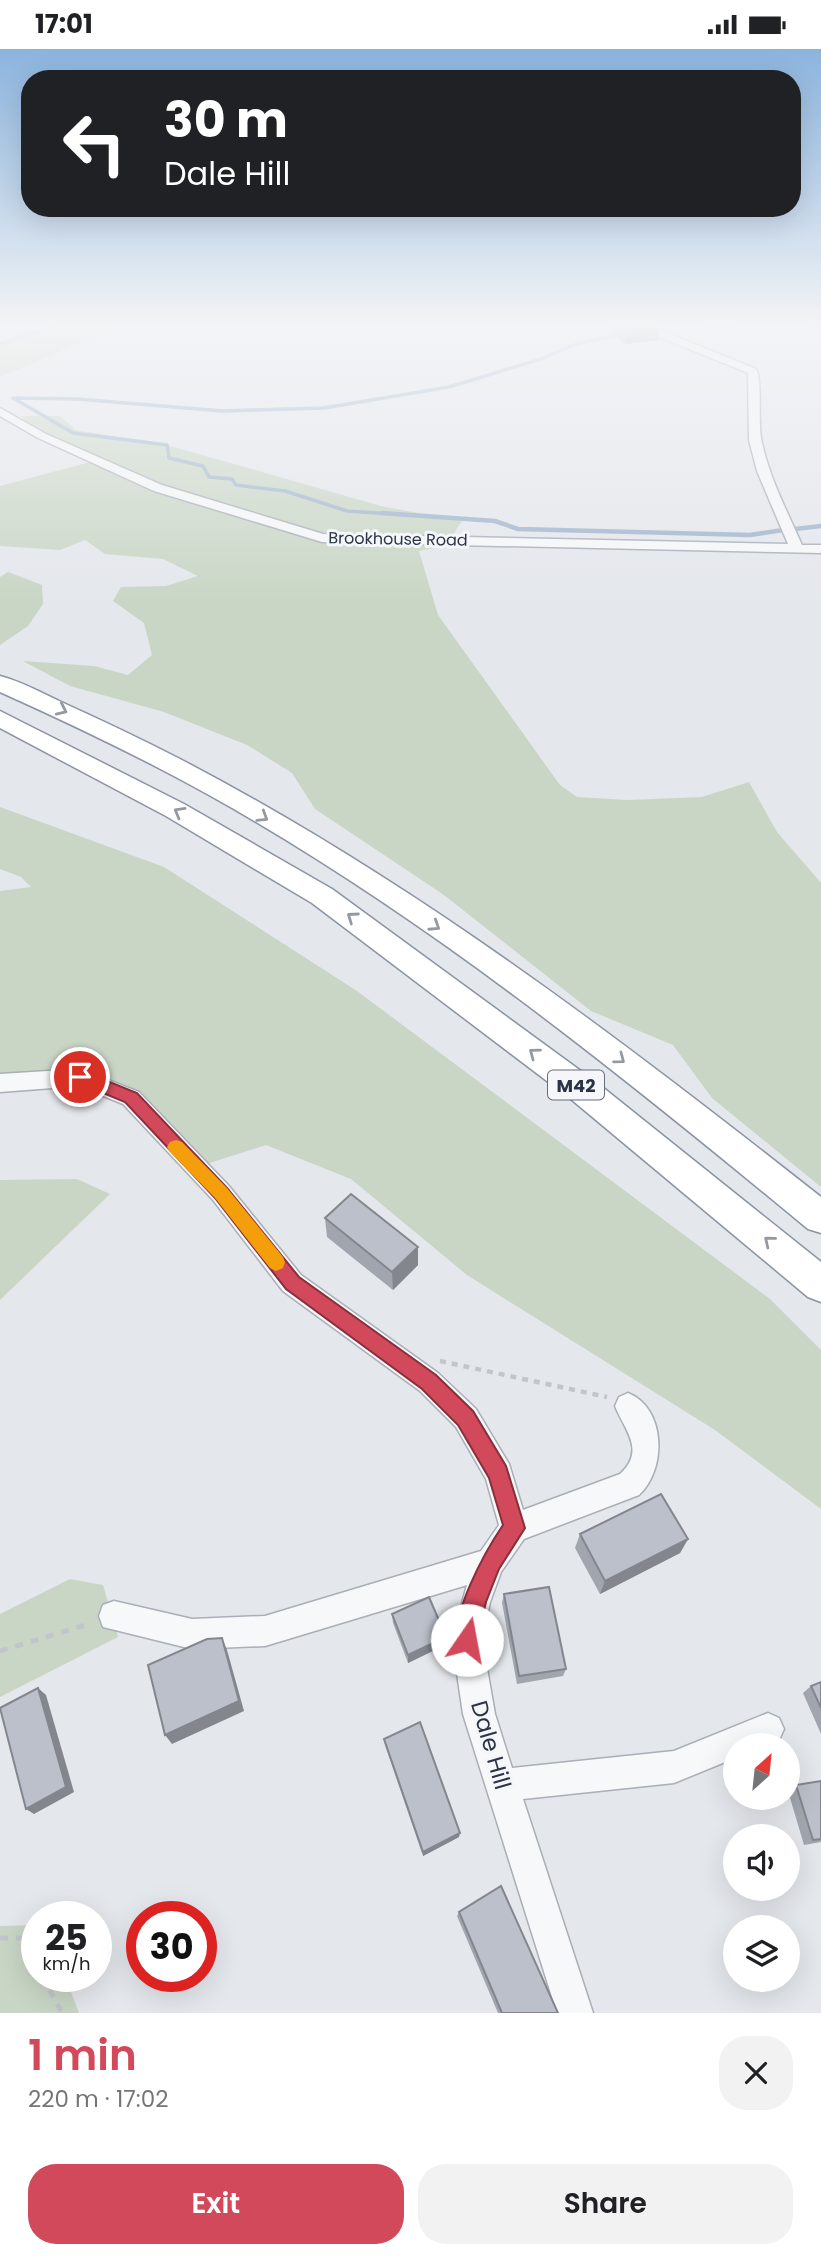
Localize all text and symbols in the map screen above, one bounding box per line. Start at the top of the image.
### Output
text: 17:01 [35,6,93,42]
text: 30 m [164,86,288,154]
icon: left [49,98,140,189]
text: Dale Hill [164,151,290,196]
street label: Brookhouse Road [328,526,468,552]
one-way arrow [55,702,67,716]
one-way arrow [174,807,186,820]
one-way arrow [256,808,269,821]
one-way arrow [347,913,360,925]
one-way arrow [427,918,440,931]
pin [50,1047,110,1107]
one-way arrow [529,1048,542,1061]
one-way arrow [612,1050,625,1063]
icon: arrive [61,1058,99,1096]
road number: M42 [548,1070,604,1099]
one-way arrow [764,1237,776,1250]
position arrow [430,1603,504,1677]
street label: Dale Hill [463,1697,519,1793]
north arrow [723,1733,800,1809]
map controls [723,1733,800,1992]
button: sound [723,1824,800,1901]
speed limit sign: 30 [126,1901,217,1992]
text: 25 [45,1913,88,1962]
button: layers [723,1915,800,1992]
text: km/h [43,1951,90,1976]
text: 1 min [28,2026,137,2085]
button: close [719,2036,793,2110]
text: 220 m · 17:02 [28,2083,168,2115]
button: Exit [28,2164,404,2244]
button: Share [418,2164,793,2244]

